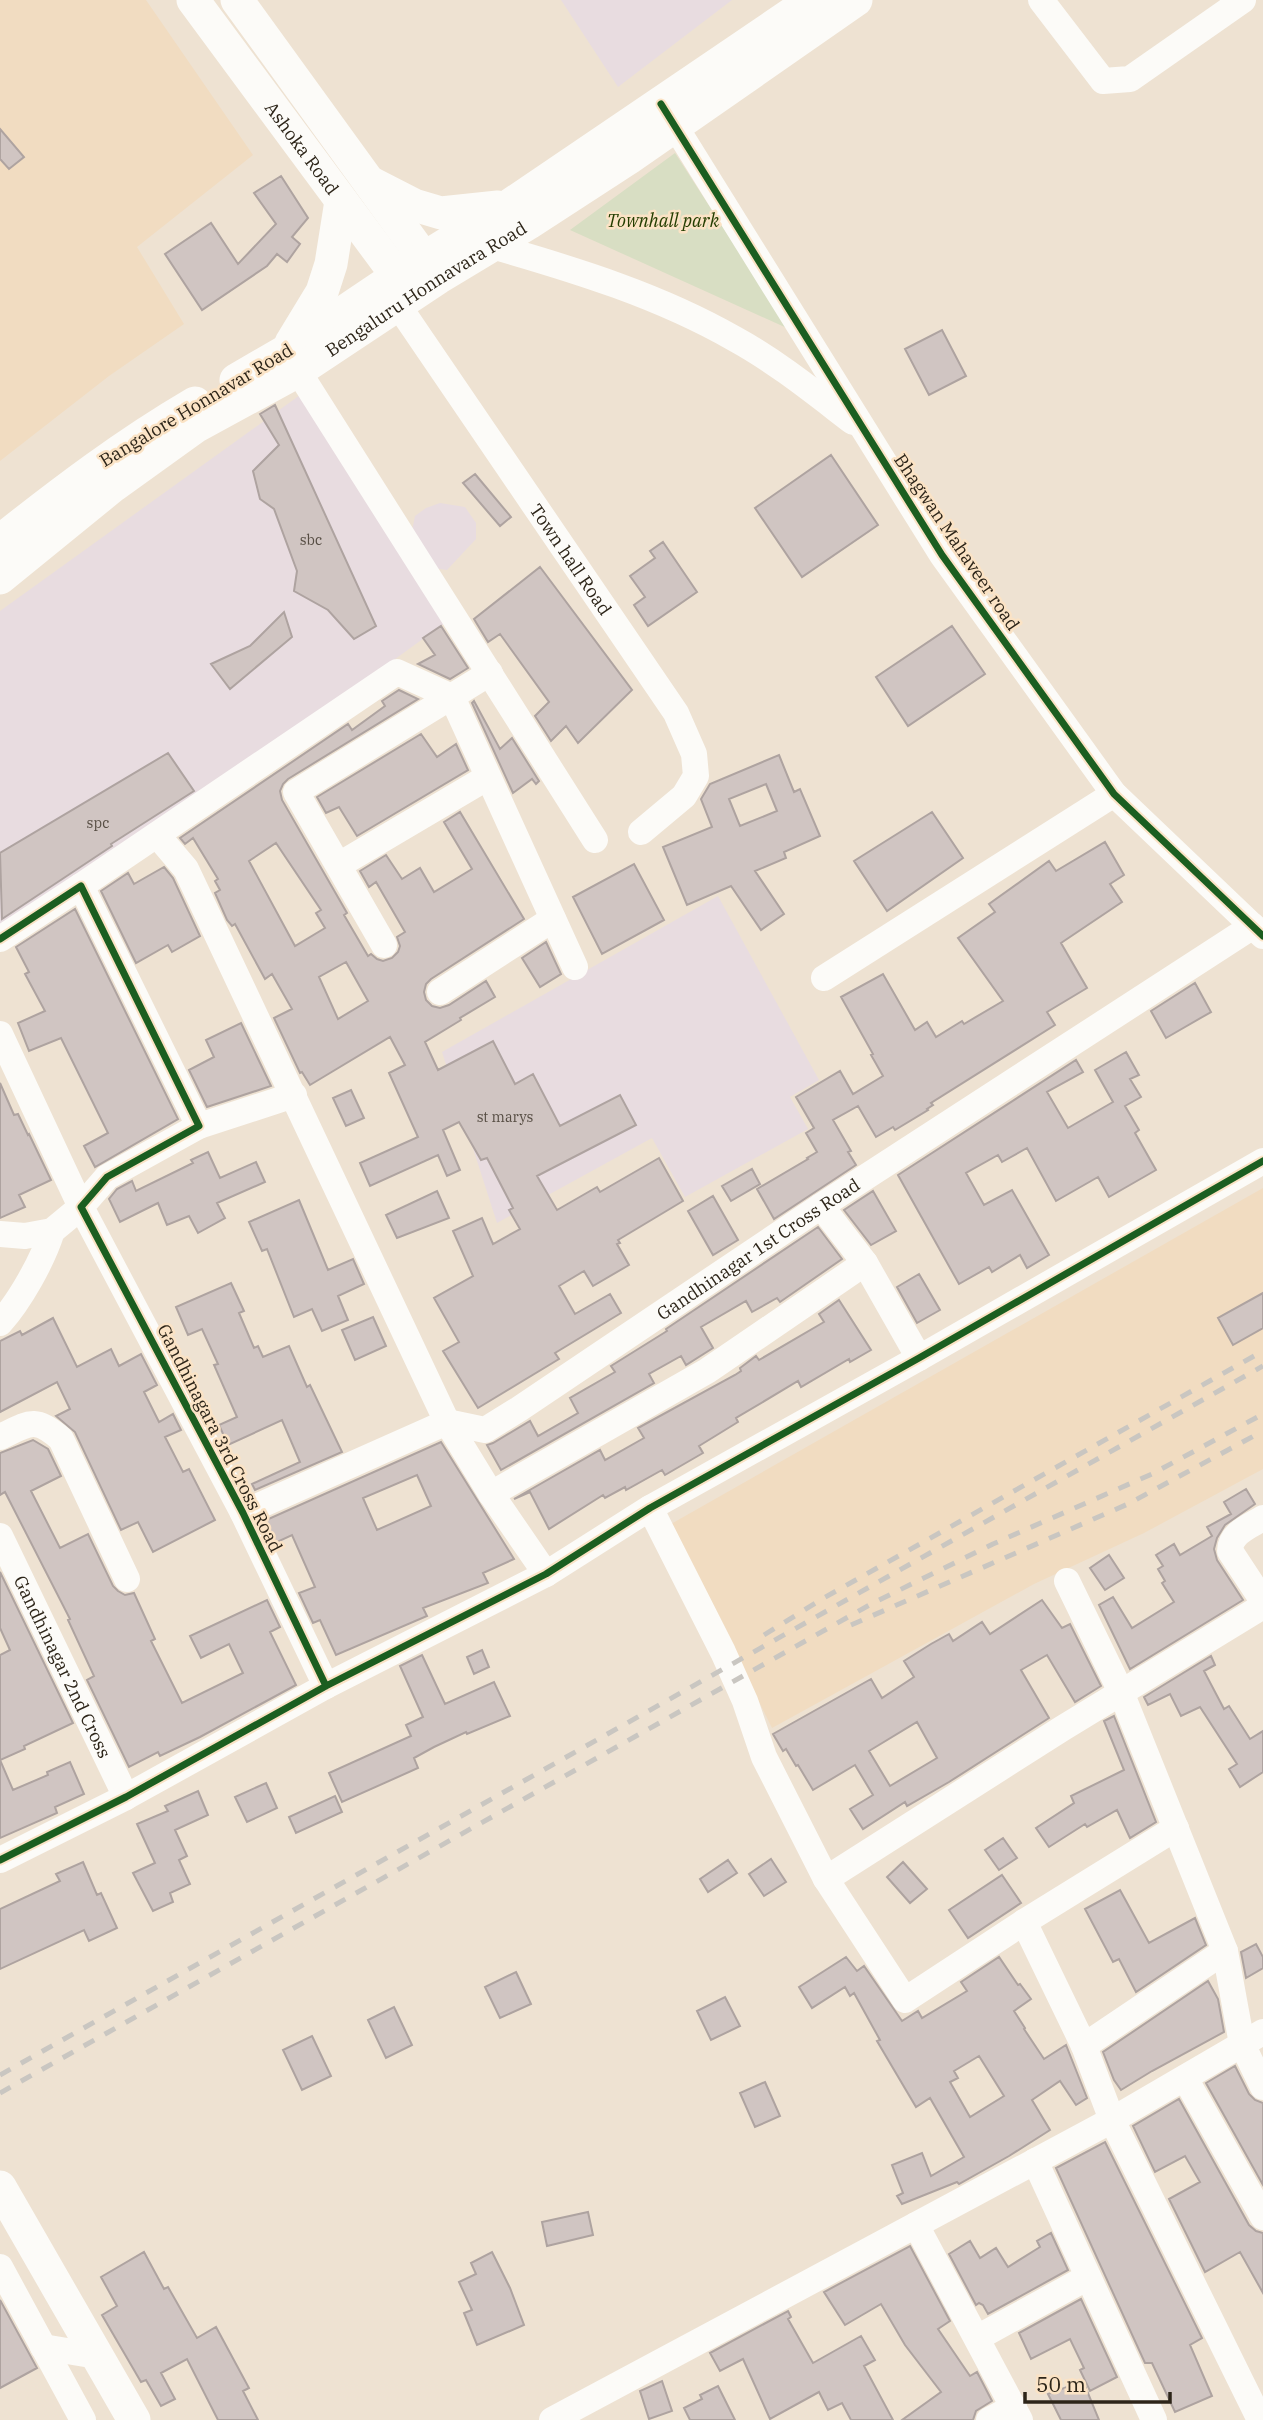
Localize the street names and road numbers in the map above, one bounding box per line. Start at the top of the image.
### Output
street label: Ashoka Road [260,97,344,199]
street label: Bengaluru Honnavara Road [321,216,530,361]
street label: Bangalore Honnavar Road [95,338,297,472]
street label: Bhagwan Mahaveer road [889,449,1025,635]
street label: Town hall Road [525,499,617,619]
street label: Gandhinagar 1st Cross Road [652,1173,864,1325]
street label: Gandhinagara 3rd Cross Road [152,1320,288,1556]
street label: Gandhinagar 2nd Cross [9,1572,117,1762]

